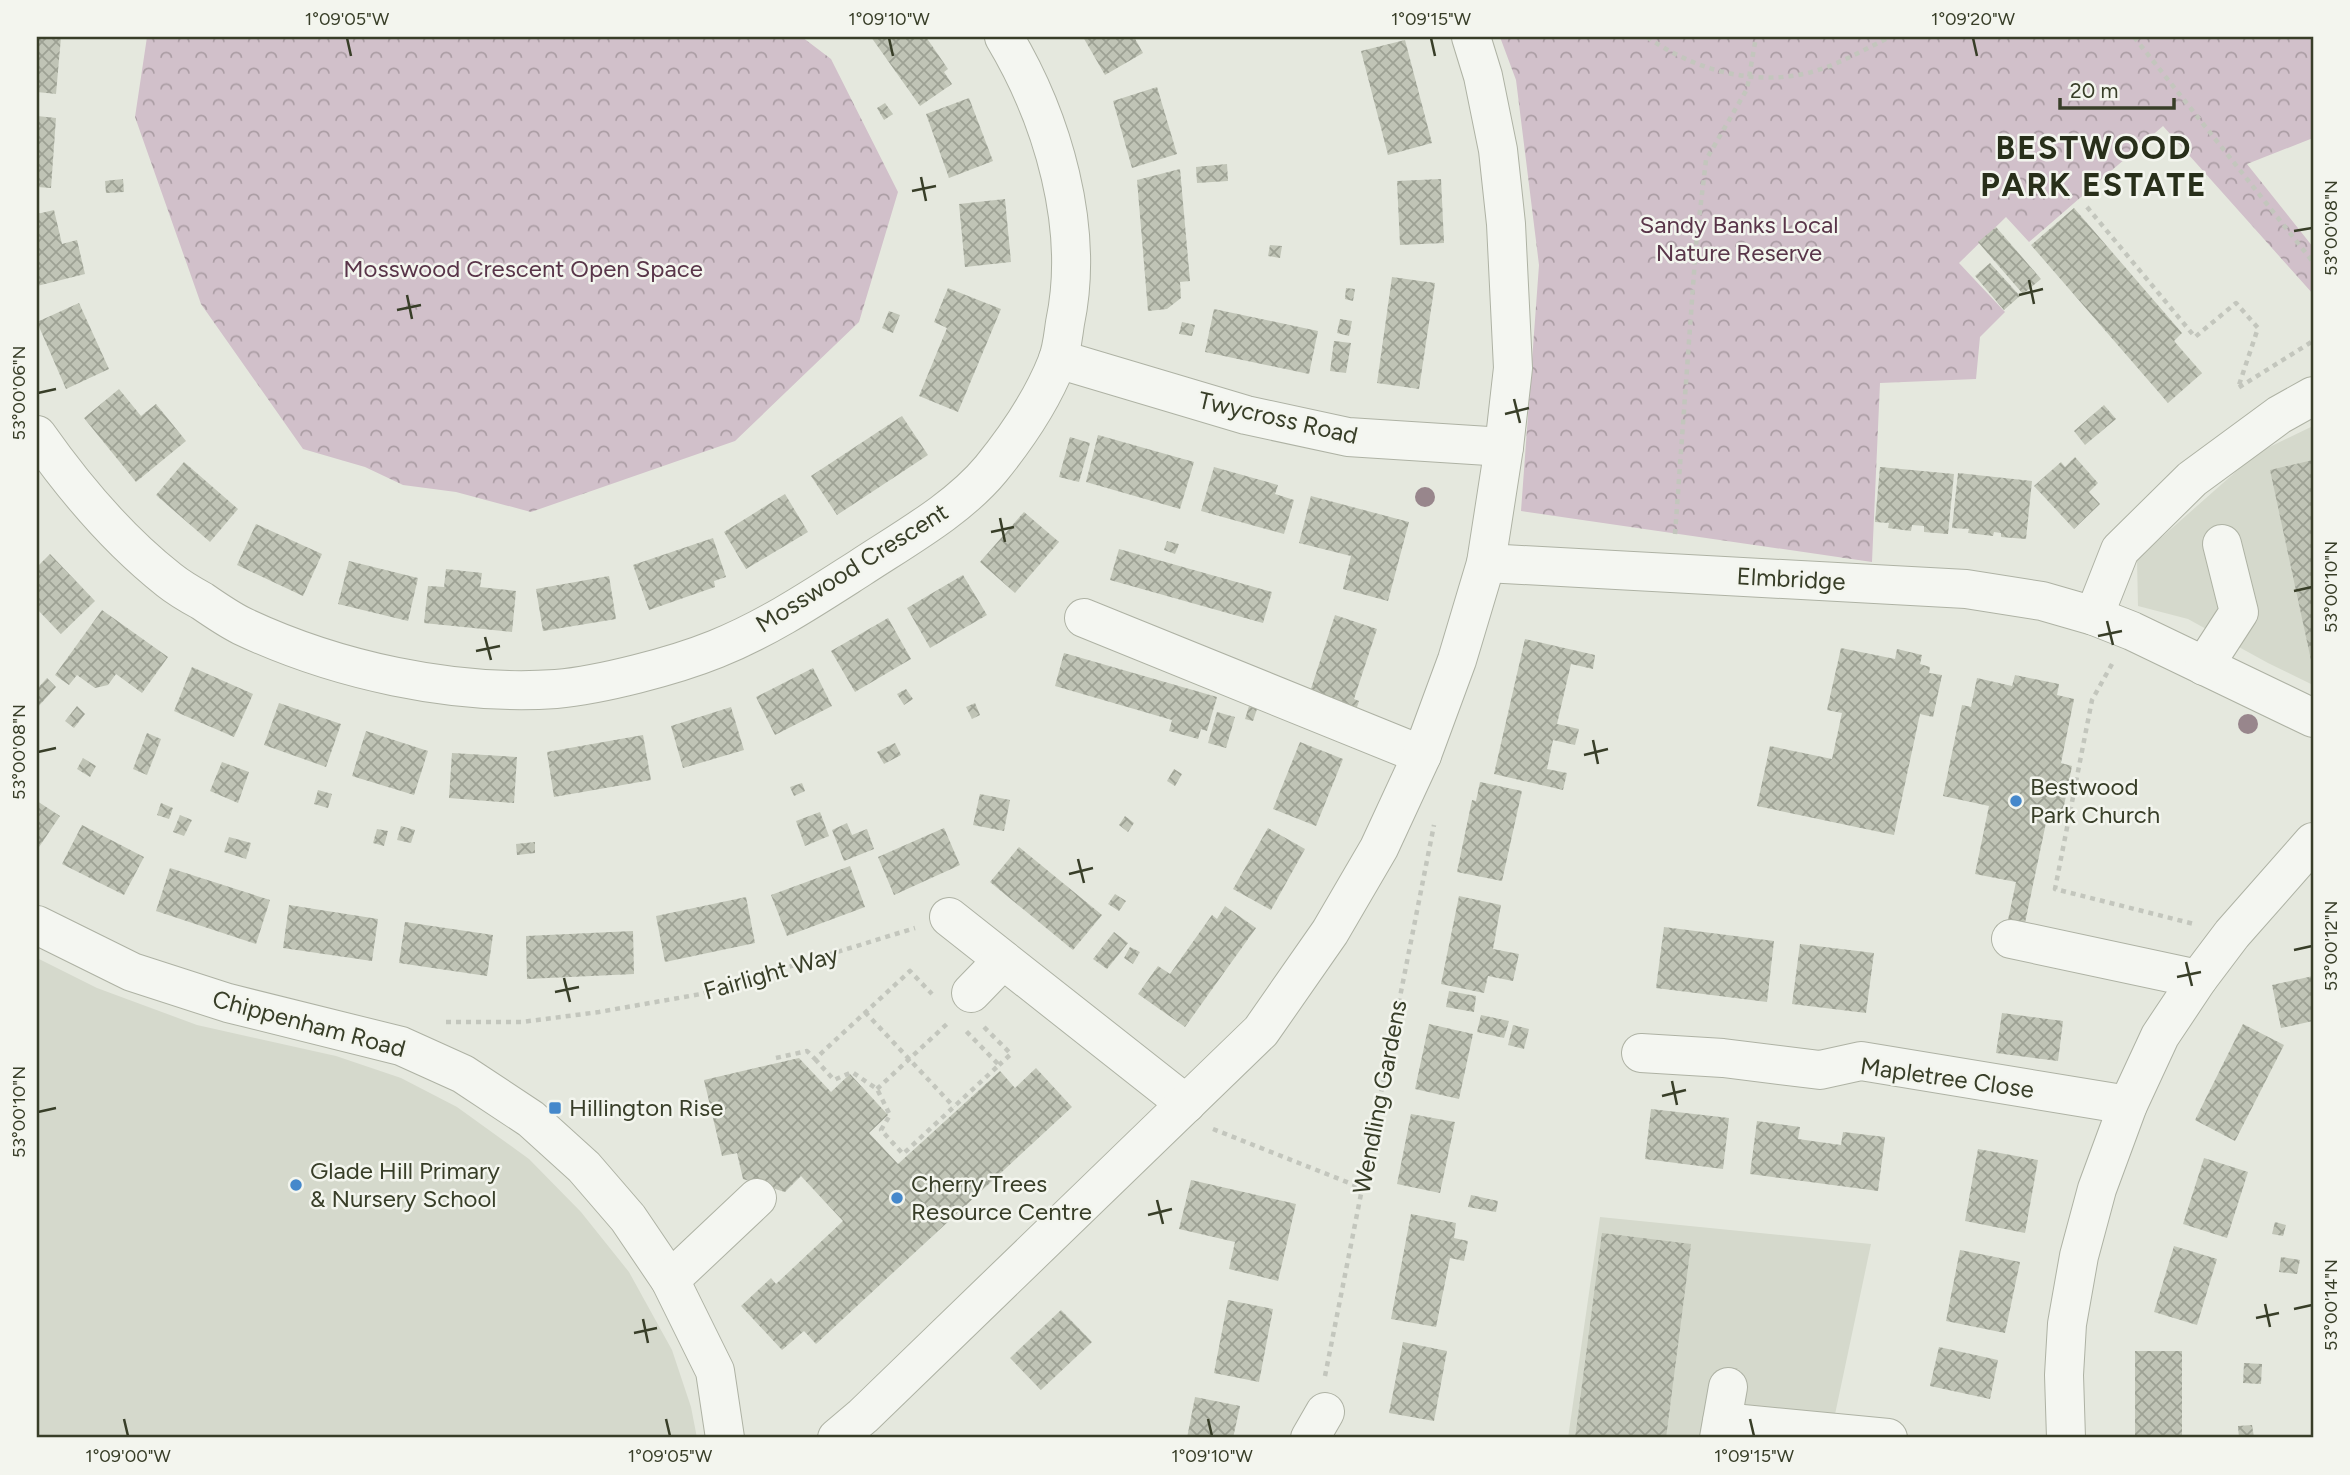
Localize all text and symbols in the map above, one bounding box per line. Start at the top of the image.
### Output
text: 1°09'05"W [305,8,390,30]
text: 1°09'10"W [848,8,930,30]
text: 1°09'15"W [1391,8,1472,30]
text: 1°09'20"W [1931,8,2016,30]
scale bar [2060,66,2173,110]
text: 20 m [2070,78,2118,103]
district label: BESTWOOD PARK ESTATE [1980,129,2208,204]
text: 53°00'08"N [2320,180,2342,276]
park label: Sandy Banks Local Nature Reserve [1640,210,1838,267]
park label: Mosswood Crescent Open Space [343,254,703,283]
text: 53°00'06"N [8,346,30,440]
street label: Twycross Road [1196,385,1361,450]
street label: Mosswood Crescent [750,497,953,638]
text: 53°00'10"N [2320,541,2342,633]
street label: Elmbridge [1736,561,1846,596]
text: 53°00'08"N [8,704,30,800]
place label: Bestwood Park Church [2030,772,2160,829]
marker: Bestwood Park Church [2008,793,2024,809]
text: 53°00'12"N [2320,901,2342,991]
street label: Fairlight Way [700,939,842,1006]
street label: Chippenham Road [210,984,409,1063]
street label: Wendling Gardens [1346,997,1413,1196]
street label: Mapletree Close [1858,1051,2036,1104]
text: 53°00'10"N [8,1066,30,1158]
place label: Hillington Rise [569,1093,723,1122]
marker: Hillington Rise [547,1100,563,1116]
place label: Glade Hill Primary & Nursery School [310,1156,500,1213]
place label: Cherry Trees Resource Centre [911,1169,1092,1226]
marker: Glade Hill Primary & Nursery School [288,1177,304,1193]
marker: Cherry Trees Resource Centre [889,1190,905,1206]
text: 53°00'14"N [2320,1259,2342,1351]
text: 1°09'00"W [85,1445,171,1467]
text: 1°09'05"W [628,1445,713,1467]
text: 1°09'10"W [1171,1445,1253,1467]
text: 1°09'15"W [1714,1445,1795,1467]

